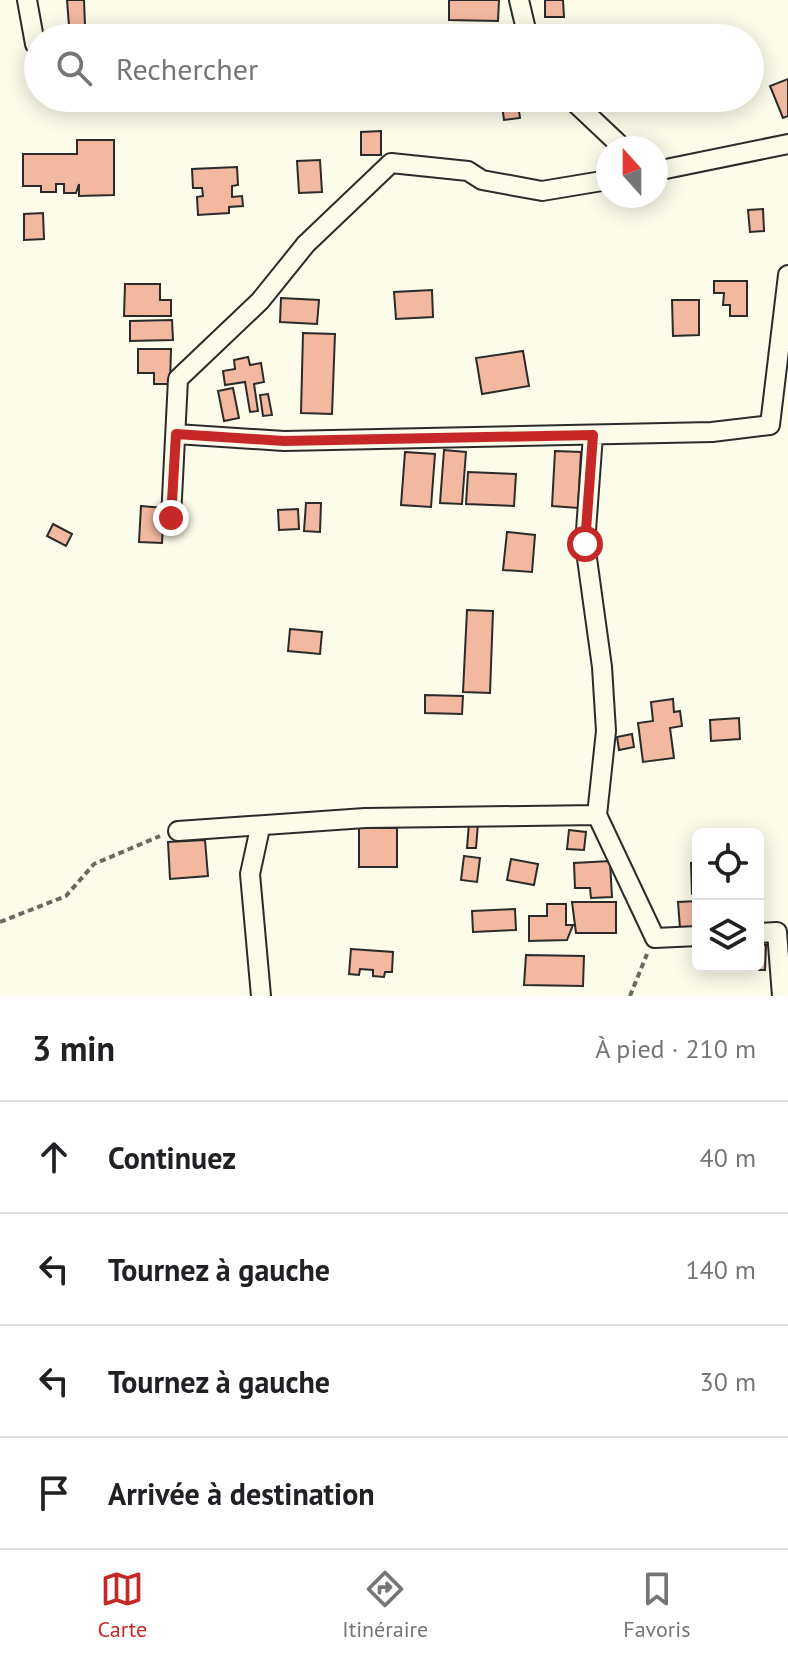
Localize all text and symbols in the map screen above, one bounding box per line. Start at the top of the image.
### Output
search box [24,24,764,112]
icon: search [52,46,96,90]
text: Rechercher [116,49,258,88]
north arrow [596,136,668,208]
route end [153,500,189,536]
route start [567,526,603,562]
map controls [692,828,764,972]
button: locate [692,828,764,900]
button: layers [692,900,764,972]
text: 3 min [32,1026,115,1070]
text: À pied · 210 m [595,1032,756,1065]
icon: ahead [32,1135,76,1179]
text: Continuez [108,1138,236,1177]
text: 40 m [700,1141,756,1174]
icon: left [32,1247,76,1291]
text: Tournez à gauche [108,1250,330,1289]
text: 140 m [685,1253,756,1286]
icon: left [32,1359,76,1403]
text: Tournez à gauche [108,1362,330,1401]
text: 30 m [700,1365,756,1398]
icon: arrive [32,1471,76,1515]
text: Arrivée à destination [108,1474,375,1513]
tab: Carte [98,1567,147,1643]
tab: Itinéraire [342,1567,428,1643]
tab: Favoris [623,1567,690,1643]

